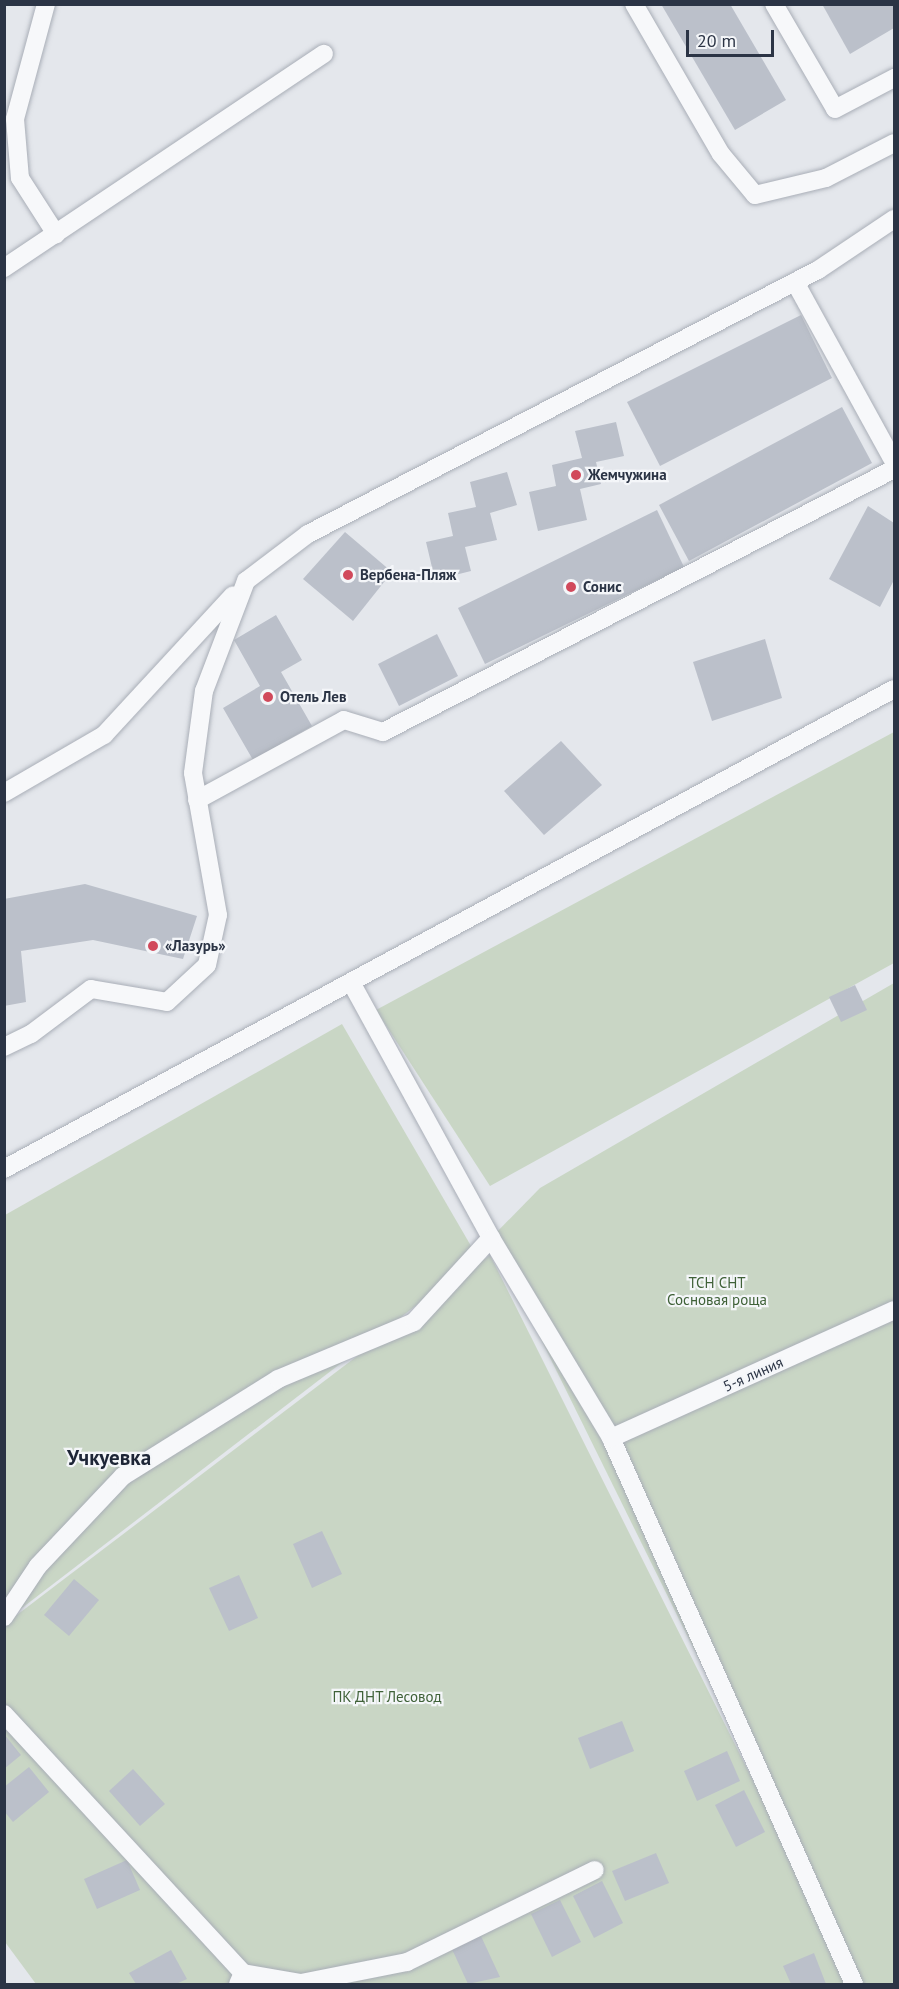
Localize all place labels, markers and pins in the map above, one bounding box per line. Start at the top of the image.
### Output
place label: Жемчужина [588,466,667,484]
marker: Жемчужина [569,468,583,482]
place label: Вербена-Пляж [360,566,456,584]
marker: Вербена-Пляж [341,568,355,582]
place label: Сонис [583,578,622,596]
marker: Сонис [564,580,578,594]
place label: Отель Лев [280,688,347,706]
marker: Отель Лев [261,690,275,704]
place label: «Лазурь» [165,937,226,955]
marker: «Лазурь» [146,939,160,953]

